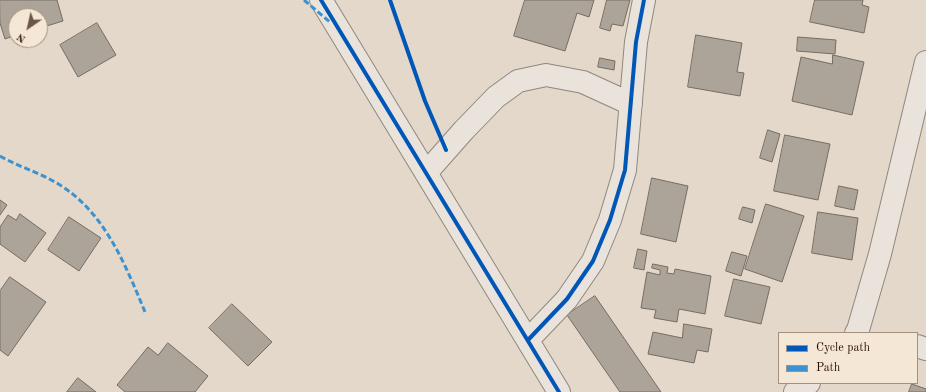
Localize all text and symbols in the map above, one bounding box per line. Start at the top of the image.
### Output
north arrow [8,8,48,48]
text: N [15,31,28,44]
legend [778,332,918,384]
text: Cycle path [816,342,870,354]
text: Path [816,362,840,374]

